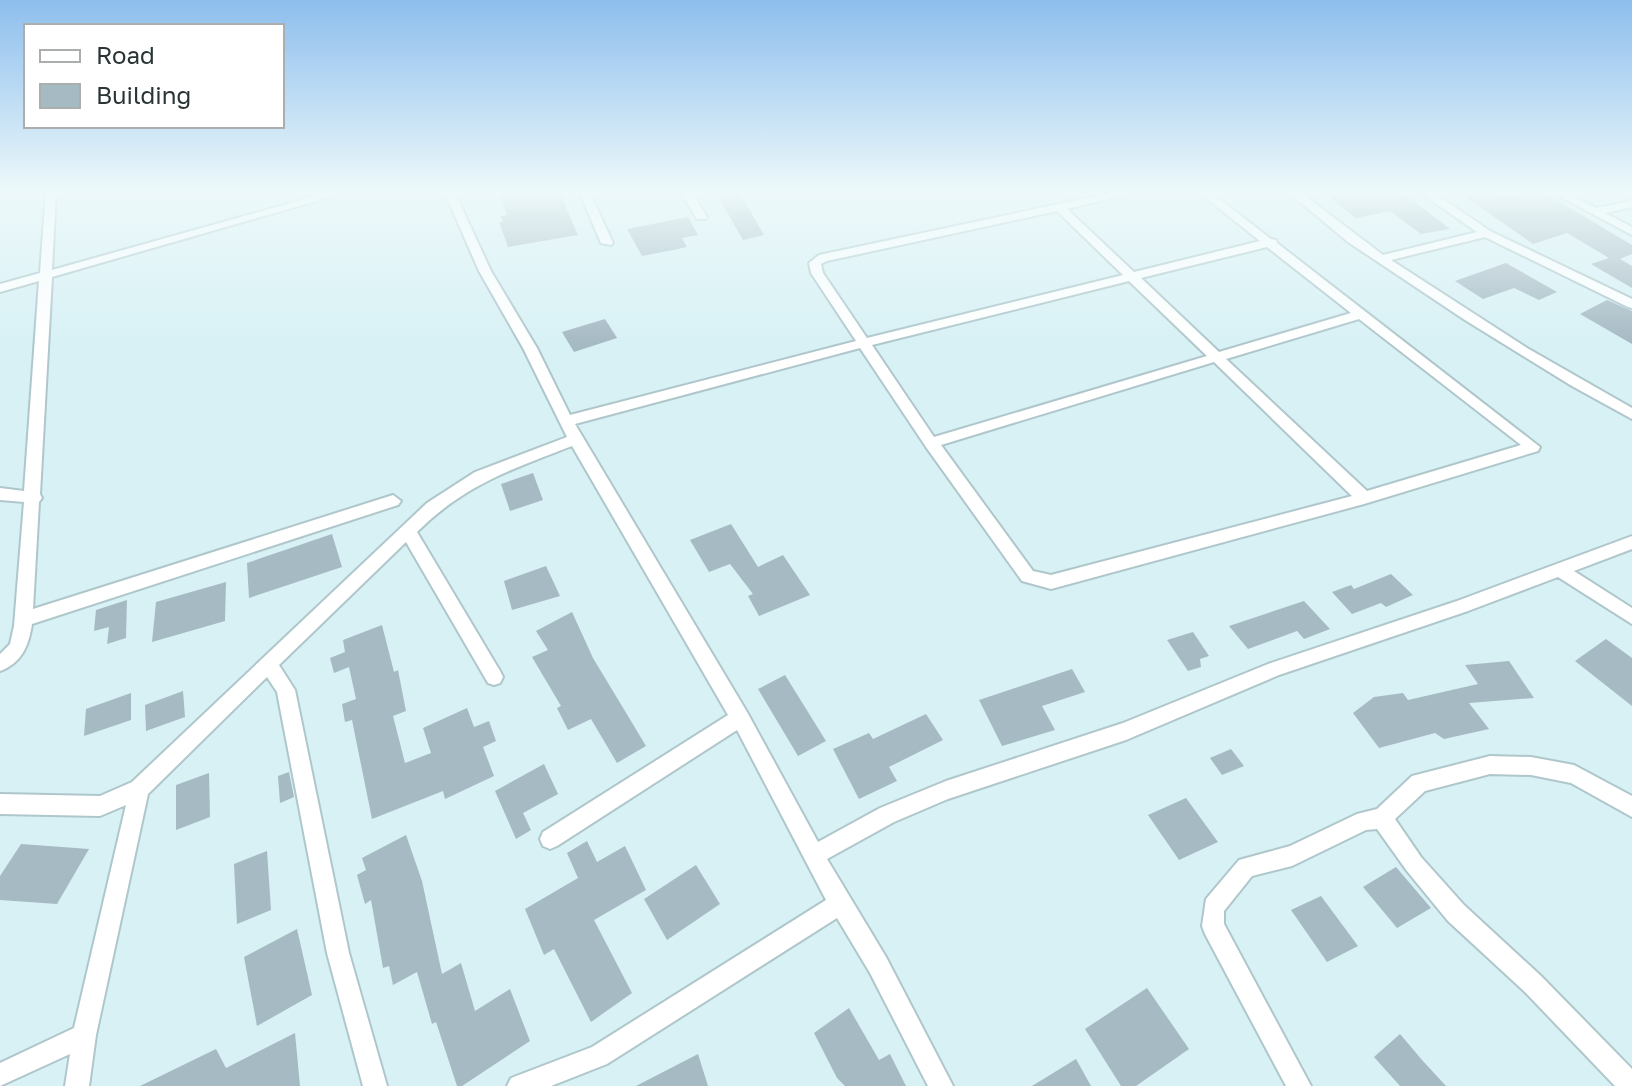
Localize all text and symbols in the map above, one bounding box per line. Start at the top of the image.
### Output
legend [24,24,284,128]
text: Road [96,40,155,69]
text: Building [96,80,191,109]

